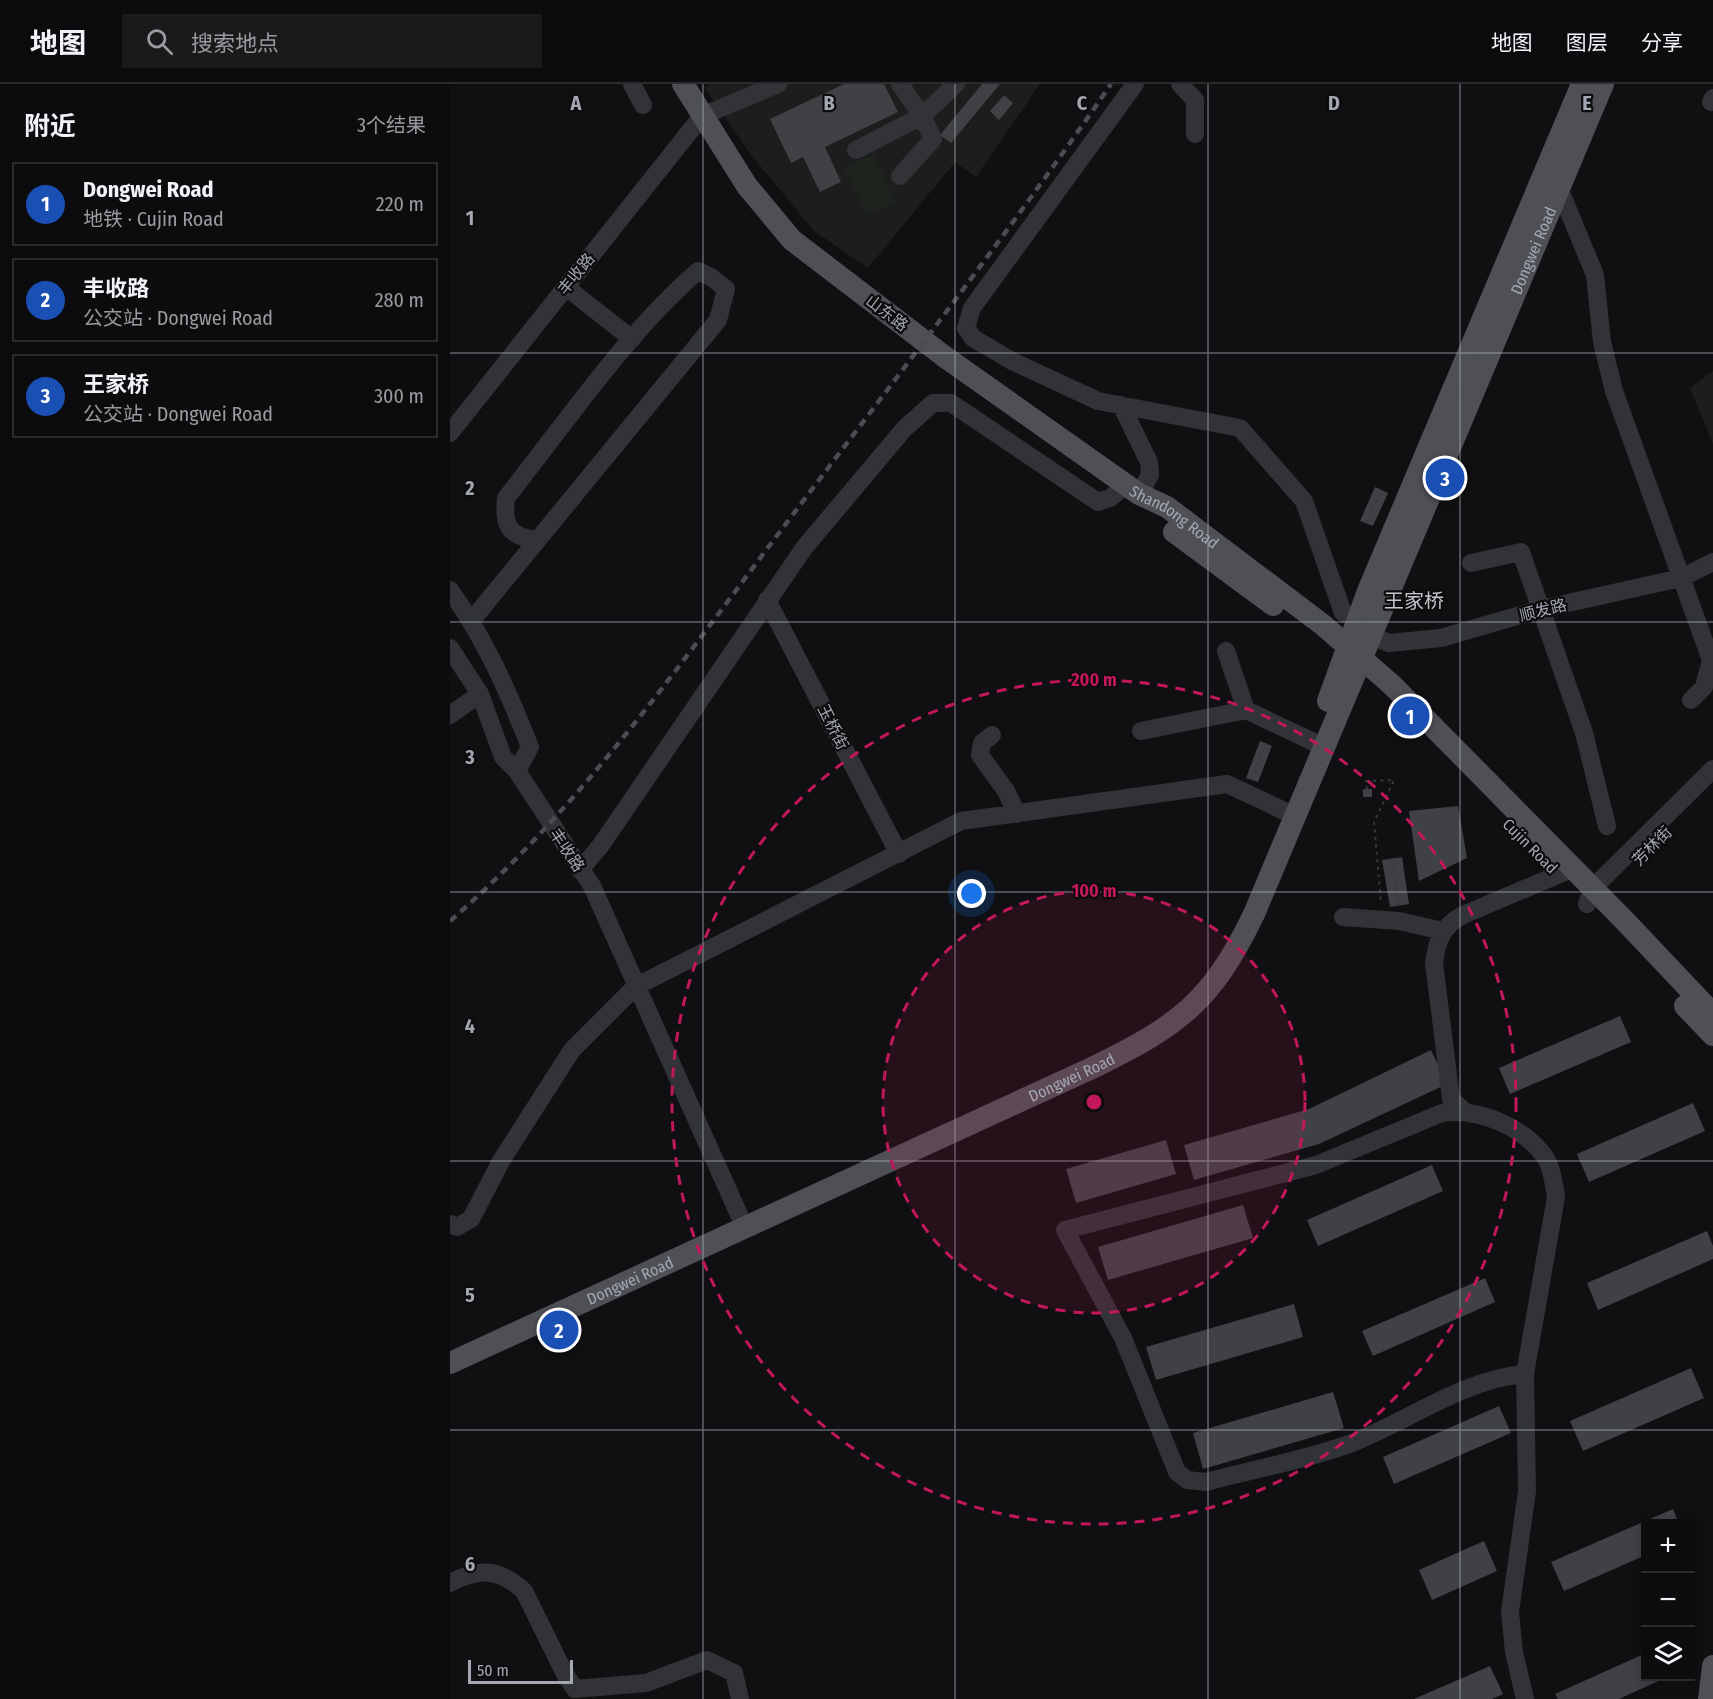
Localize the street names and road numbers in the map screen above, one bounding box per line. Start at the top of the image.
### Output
street label: Dongwei Road [1506,204,1560,297]
street label: 丰收路 [554,249,598,299]
street label: 山东路 [862,291,912,335]
street label: Shandong Road [1126,481,1223,552]
street label: 顺发路 [1517,595,1569,625]
street label: 玉桥街 [814,701,852,753]
street label: Cujin Road [1499,815,1561,877]
street label: 芳林街 [1628,822,1676,870]
street label: 丰收路 [546,825,588,875]
street label: Dongwei Road [1025,1049,1118,1105]
street label: Dongwei Road [584,1252,676,1308]

